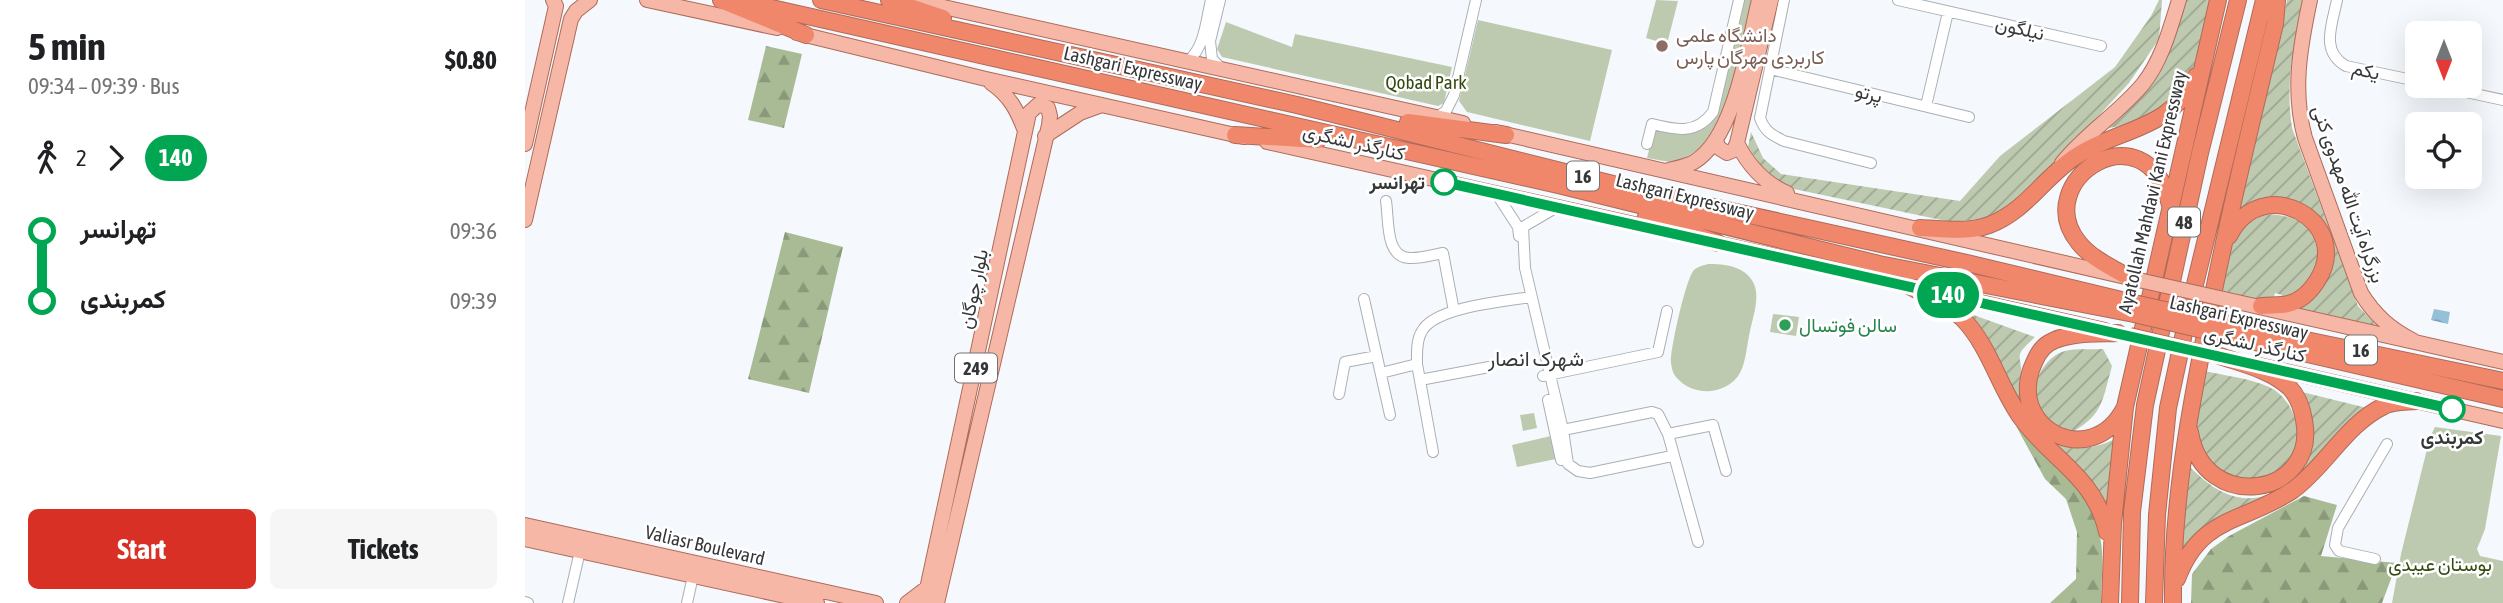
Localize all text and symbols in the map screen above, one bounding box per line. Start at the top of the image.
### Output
street label: نیلگون [1993,12,2047,45]
north arrow [2405,21,2481,98]
map controls [2405,21,2482,189]
place label: دانشگاه علمی کاربردی مهرگان پارس [1676,24,1824,71]
text: 5 min [28,25,106,68]
marker: دانشگاه علمی کاربردی مهرگان پارس [1654,38,1670,54]
street label: Lashgari Expressway [1062,41,1205,95]
text: $0.80 [445,45,497,75]
street label: یکم [2350,56,2382,86]
street label: Ayatollah Mahdavi Kani Expressway [2113,68,2191,315]
park label: Qobad Park [1385,71,1467,93]
text: 09:34 – 09:39 · Bus [28,73,180,99]
street label: پرتو [1853,79,1885,110]
street label: بزرگراه آیت الله مهدوی کنی [2307,102,2390,286]
button: locate [2405,112,2482,189]
street label: کنارگذر لشگری [1301,120,1407,165]
icon: walk [28,139,66,177]
icon: forward [97,139,135,177]
text: 140 [159,144,193,171]
text: 2 [76,145,87,171]
road number: 16 [1567,162,1599,190]
street label: Lashgari Expressway [1614,168,1756,224]
marker: تهرانسر [1431,169,1457,195]
place label: تهرانسر [1368,171,1425,195]
road number: 48 [2168,208,2200,236]
text: تهرانسر [80,214,156,244]
text: 09:36 [450,218,497,244]
street label: بلوار چوگان [954,247,995,332]
line badge: 140 [1908,272,1988,318]
text: 140 [1931,281,1965,308]
text: کمربندی [80,284,166,314]
text: 09:39 [450,288,497,314]
street label: Lashgari Expressway [2168,290,2311,344]
place label: سالن فوتسال [1799,314,1897,337]
marker: سالن فوتسال [1777,317,1793,333]
street label: کنارگذر لشگری [2202,322,2308,367]
road number: 16 [2345,336,2377,364]
district label: شهرک انصار [1487,346,1584,372]
road number: 249 [955,354,997,382]
marker: کمربندی [2439,396,2465,422]
place label: کمربندی [2421,426,2484,450]
button: Start [28,509,256,589]
button: Tickets [270,509,497,589]
street label: Valiasr Boulevard [643,521,767,569]
park label: بوستان عیبدی [2388,553,2492,576]

